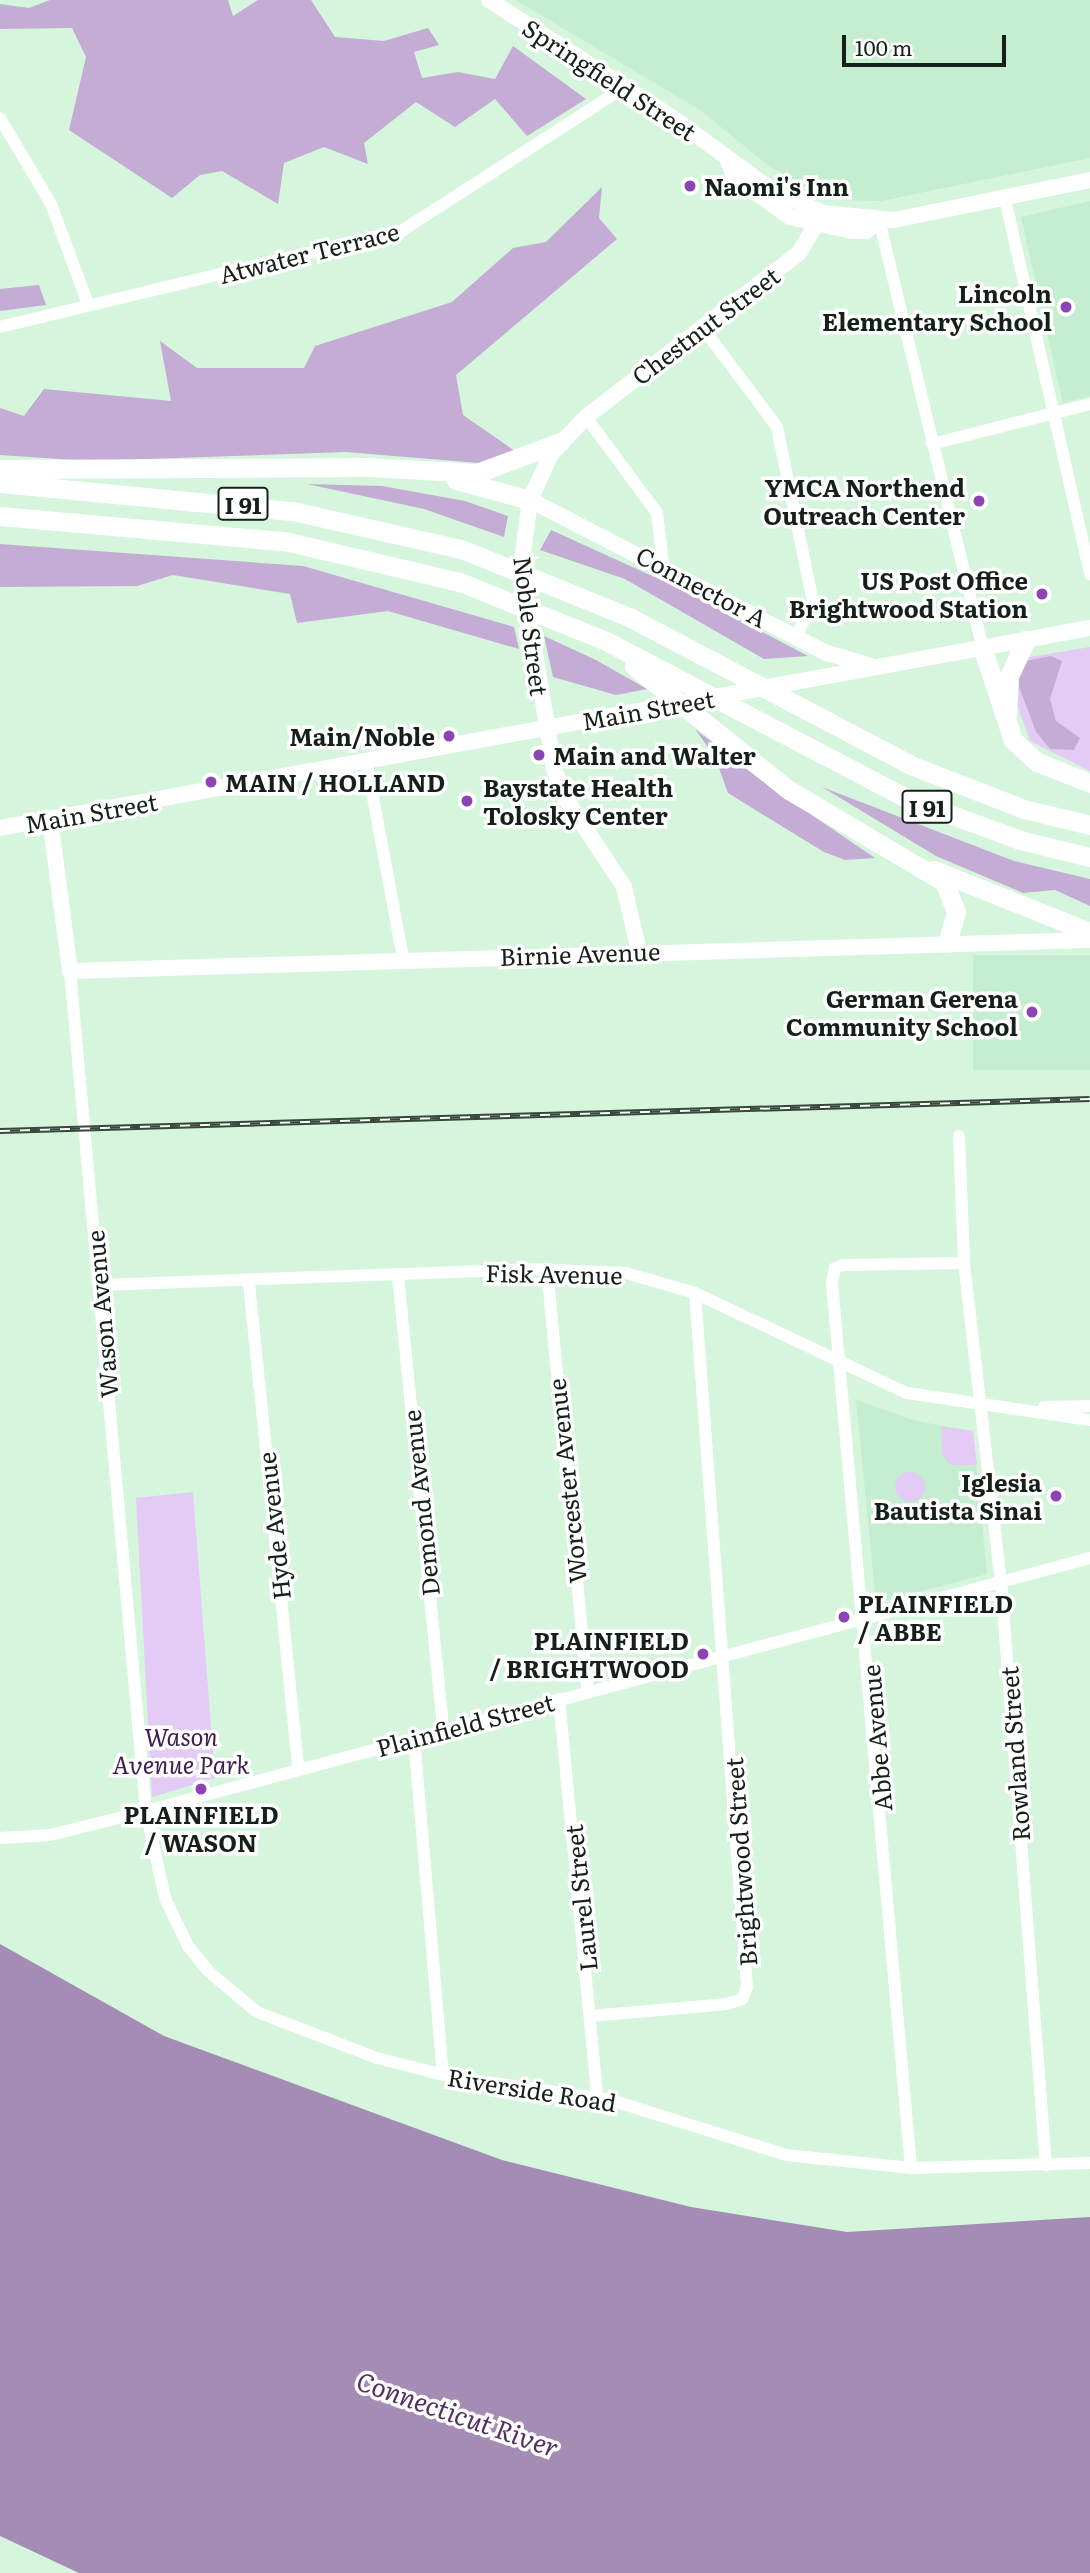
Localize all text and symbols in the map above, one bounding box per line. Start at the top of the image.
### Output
street label: Springfield Street [518,12,702,146]
scale bar [845,21,1010,65]
text: 100 m [855,31,912,62]
place label: Naomi's Inn [704,172,849,200]
marker: Naomi's Inn [682,178,698,194]
street label: Atwater Terrace [216,216,402,288]
street label: Chestnut Street [626,260,784,390]
place label: Lincoln Elementary School [822,279,1052,335]
marker: Lincoln Elementary School [1058,299,1074,315]
place label: YMCA Northend Outreach Center [763,473,965,529]
road number: I 91 [217,484,269,524]
marker: YMCA Northend Outreach Center [971,493,987,509]
street label: Connector A [632,540,772,632]
street label: Noble Street [509,555,555,697]
place label: US Post Office Brightwood Station [789,566,1028,622]
marker: US Post Office Brightwood Station [1034,586,1050,602]
street label: Main Street [580,683,716,735]
place label: Main/Noble [289,722,435,750]
marker: Main/Noble [441,728,457,744]
place label: Main and Walter [553,741,756,769]
marker: Main and Walter [531,747,547,763]
place label: MAIN / HOLLAND [225,768,445,796]
place label: Baystate Health Tolosky Center [483,773,673,829]
marker: MAIN / HOLLAND [203,774,219,790]
street label: Main Street [23,786,159,838]
road number: I 91 [901,788,953,827]
marker: Baystate Health Tolosky Center [457,791,477,811]
street label: Birnie Avenue [499,936,661,970]
place label: German Gerena Community School [786,984,1018,1040]
marker: German Gerena Community School [1024,1004,1040,1020]
street label: Wason Avenue [79,1229,123,1399]
street label: Fisk Avenue [485,1257,623,1289]
street label: Worcester Avenue [541,1377,591,1585]
street label: Demond Avenue [396,1408,444,1598]
street label: Hyde Avenue [251,1451,295,1601]
place label: Iglesia Bautista Sinai [873,1468,1042,1524]
marker: Iglesia Bautista Sinai [1048,1488,1064,1504]
place label: PLAINFIELD / ABBE [858,1589,1013,1645]
marker: PLAINFIELD / ABBE [836,1609,852,1625]
place label: PLAINFIELD / BRIGHTWOOD [490,1626,689,1682]
marker: PLAINFIELD / BRIGHTWOOD [695,1646,711,1662]
street label: Abbe Avenue [855,1663,897,1813]
street label: Rowland Street [994,1666,1034,1842]
street label: Plainfield Street [373,1686,557,1762]
park label: Wason Avenue Park [112,1722,250,1778]
street label: Brightwood Street [718,1757,762,1967]
marker: PLAINFIELD / WASON [193,1781,209,1797]
place label: PLAINFIELD / WASON [123,1800,279,1856]
street label: Laurel Street [558,1823,602,1973]
street label: Riverside Road [445,2061,619,2117]
water label: Connecticut River [353,2364,563,2462]

